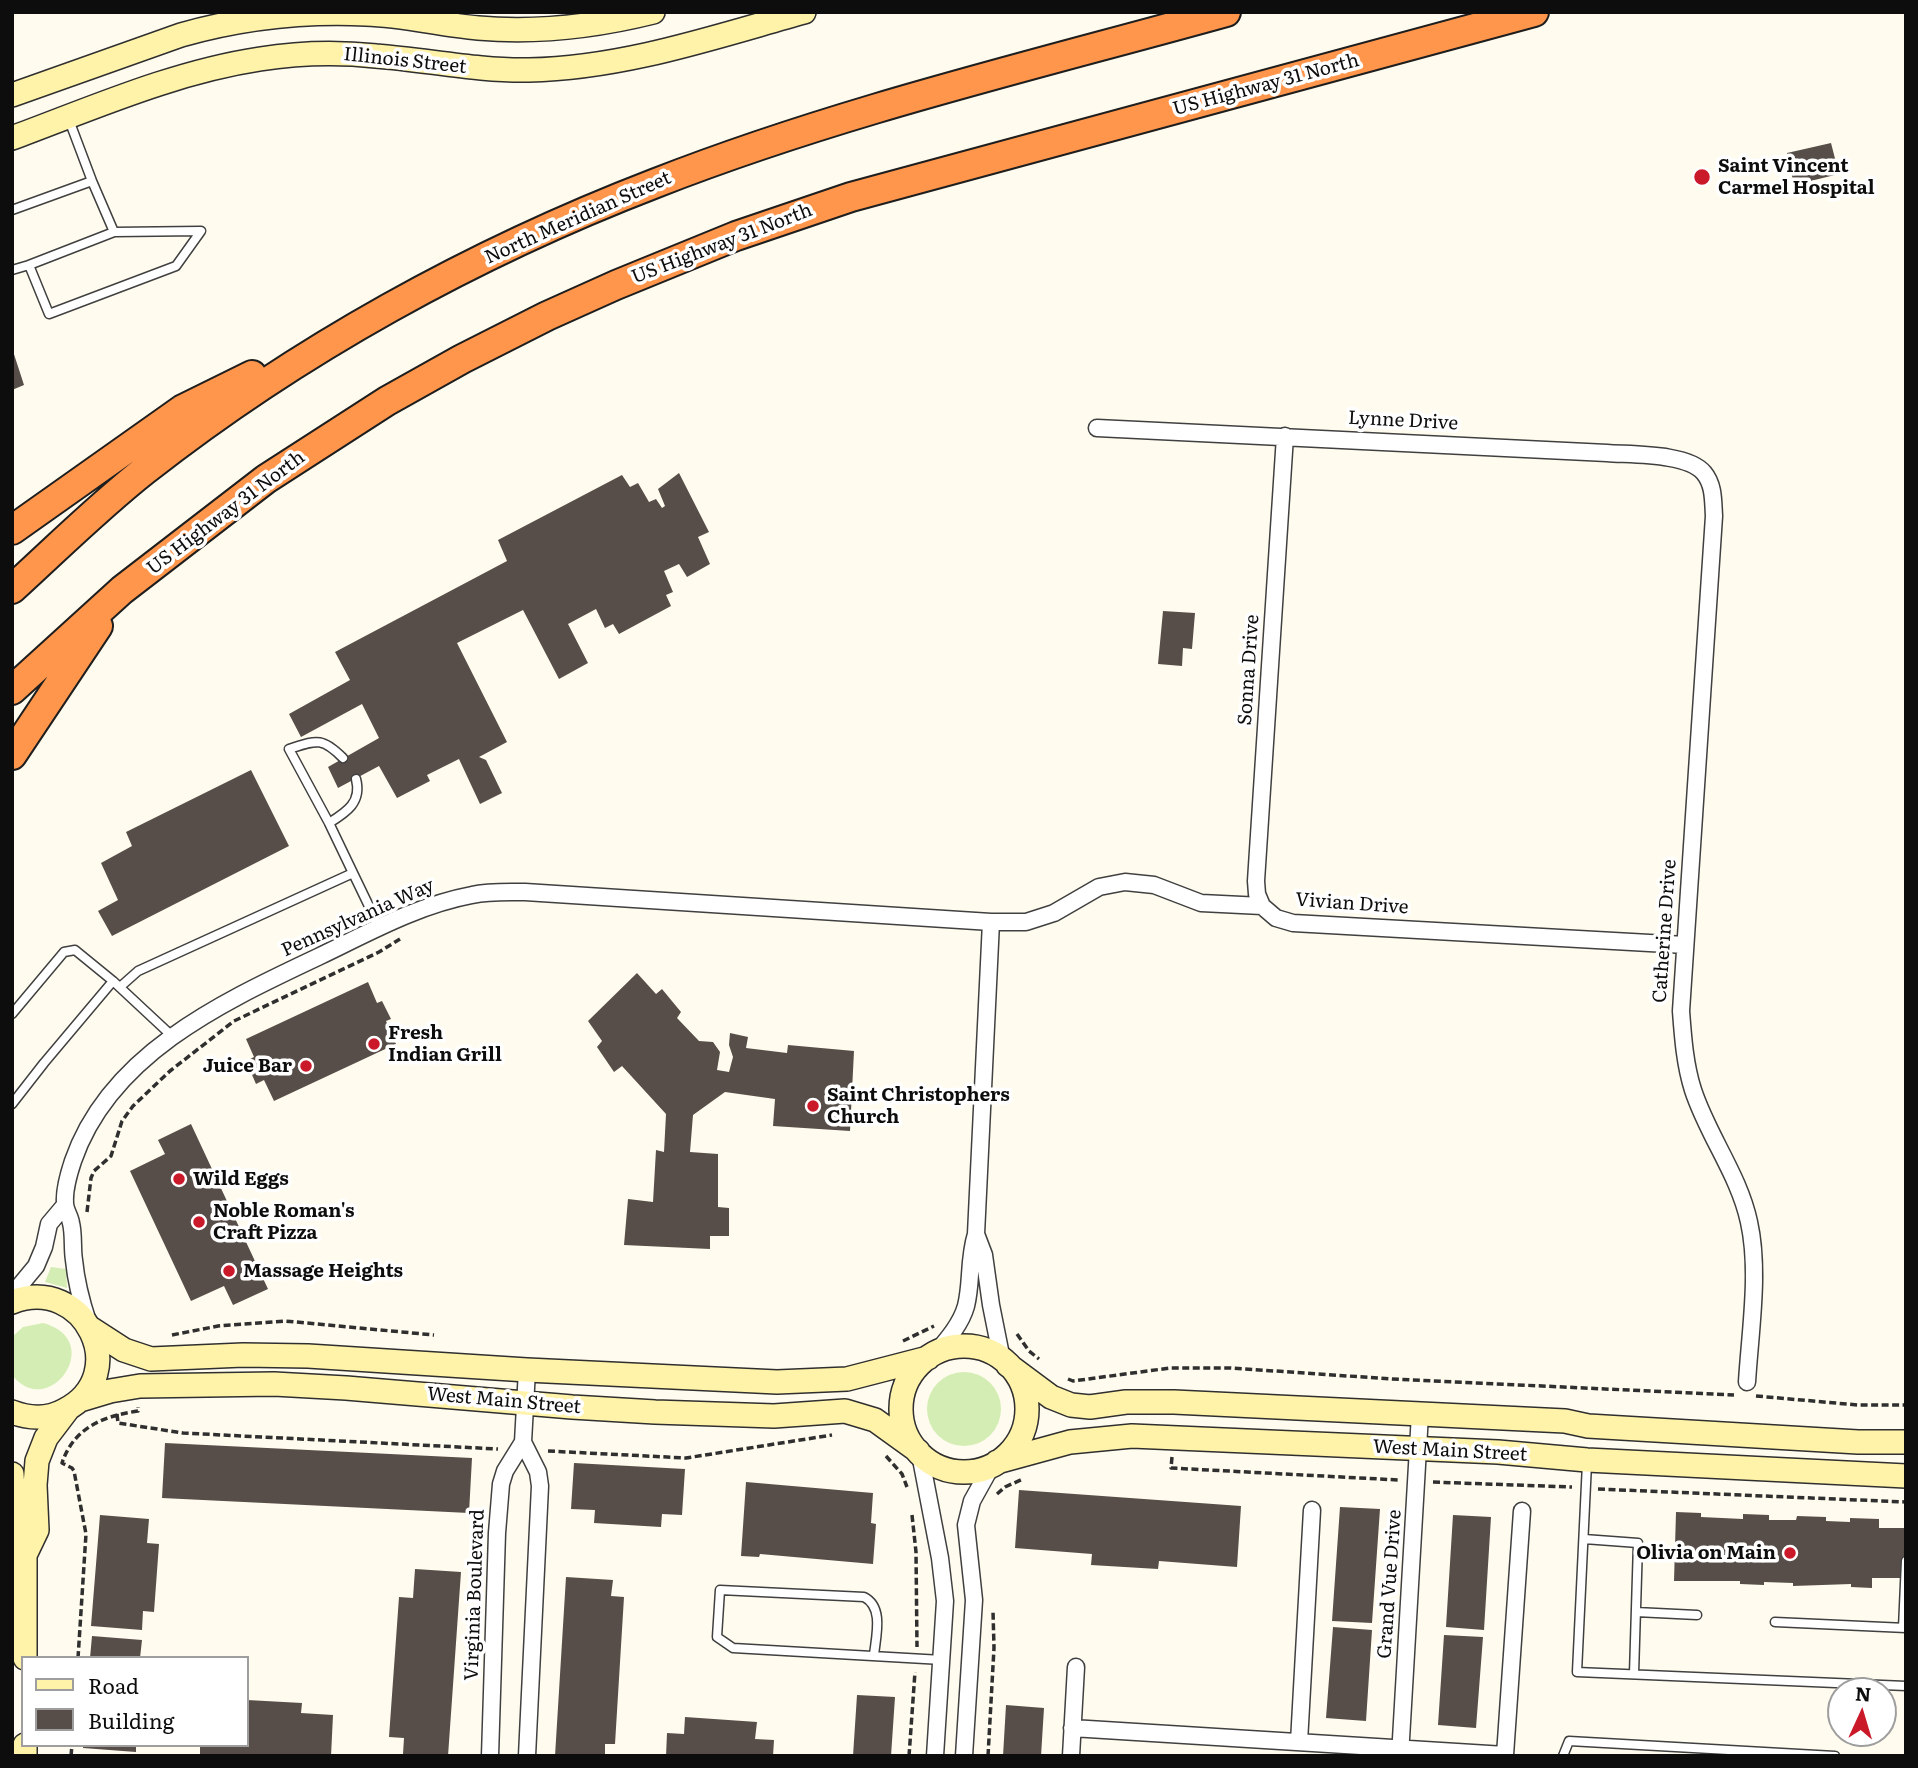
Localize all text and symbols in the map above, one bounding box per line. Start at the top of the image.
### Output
street label: Illinois Street [342,43,468,79]
street label: US Highway 31 North [1170,49,1362,121]
place label: Saint Vincent Carmel Hospital [1718,155,1875,199]
street label: North Meridian Street [481,167,675,269]
marker: Saint Vincent Carmel Hospital [1692,167,1712,187]
street label: US Highway 31 North [628,199,816,289]
street label: Lynne Drive [1347,407,1459,435]
street label: US Highway 31 North [142,446,310,580]
street label: Sonna Drive [1234,614,1264,726]
street label: Catherine Drive [1649,858,1681,1004]
street label: Pennsylvania Way [278,874,438,962]
street label: Vivian Drive [1295,889,1409,919]
place label: Fresh Indian Grill [388,1022,502,1066]
marker: Fresh Indian Grill [366,1036,382,1052]
place label: Juice Bar [203,1055,292,1077]
marker: Juice Bar [298,1058,314,1074]
place label: Saint Christophers Church [827,1084,1010,1128]
marker: Saint Christophers Church [805,1098,821,1114]
place label: Wild Eggs [193,1168,289,1190]
marker: Wild Eggs [171,1171,187,1187]
place label: Noble Roman's Craft Pizza [213,1200,355,1244]
marker: Noble Roman's Craft Pizza [191,1214,207,1230]
place label: Massage Heights [243,1260,403,1282]
marker: Massage Heights [221,1263,237,1279]
street label: West Main Street [426,1383,582,1419]
street label: West Main Street [1372,1436,1528,1466]
street label: Virginia Boulevard [461,1509,489,1681]
street label: Grand Vue Drive [1373,1509,1407,1659]
place label: Olivia on Main [1636,1542,1776,1564]
marker: Olivia on Main [1782,1545,1798,1561]
legend [21,1656,248,1747]
text: Road [88,1669,139,1700]
north arrow [1827,1677,1897,1747]
text: N [1854,1679,1872,1708]
text: Building [88,1704,174,1735]

